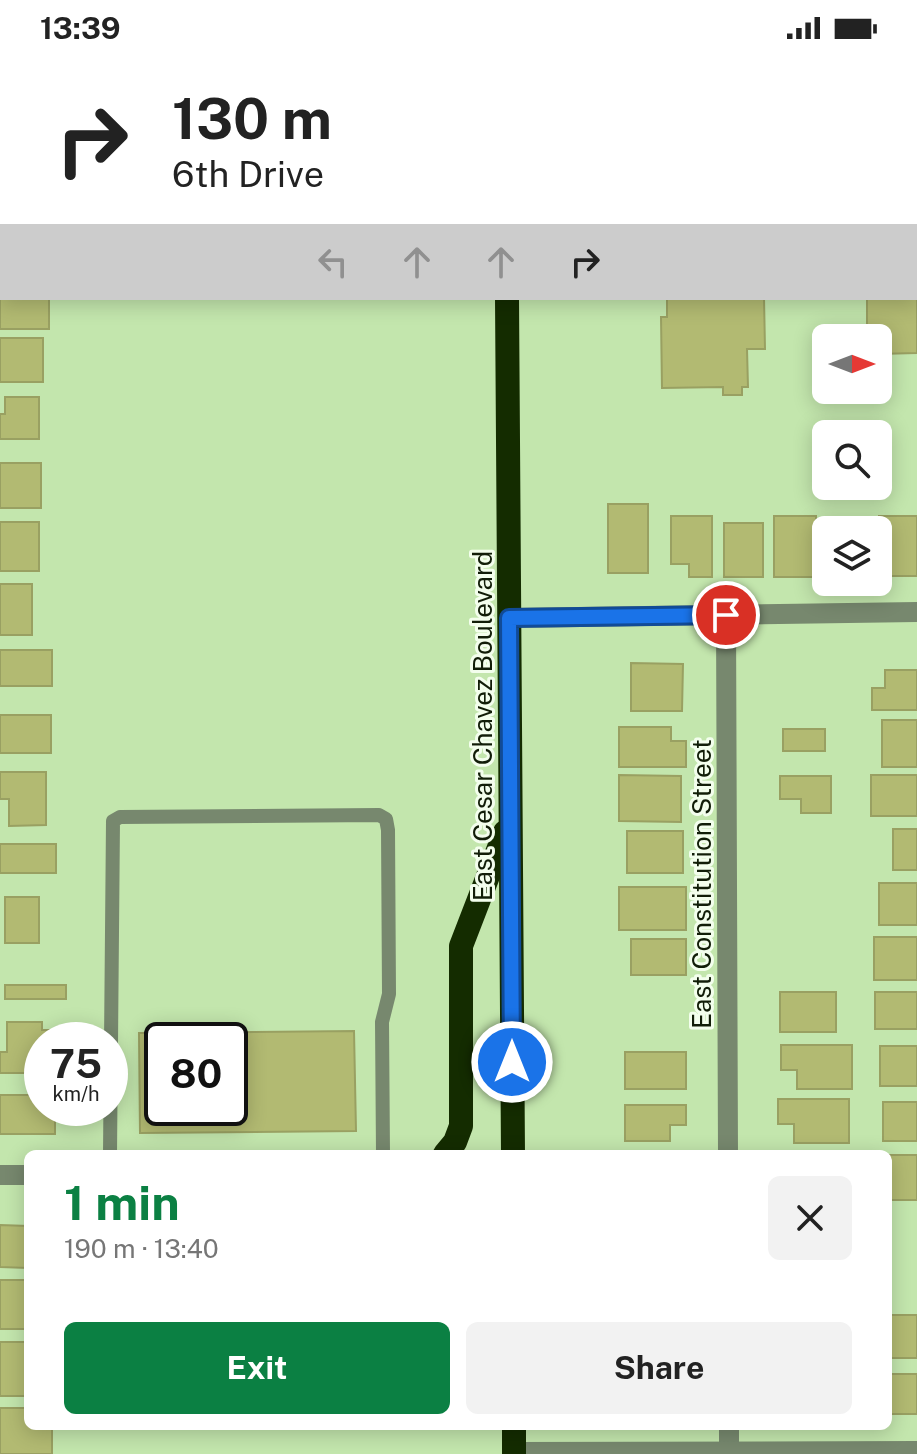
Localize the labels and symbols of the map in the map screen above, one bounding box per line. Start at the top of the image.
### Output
north arrow [812,324,892,404]
street label: East Cesar Chavez Boulevard [467,551,498,901]
pin [692,581,760,649]
street label: East Constitution Street [686,739,717,1029]
position arrow [470,1020,554,1104]
speed limit sign: 80 [144,1022,248,1126]

